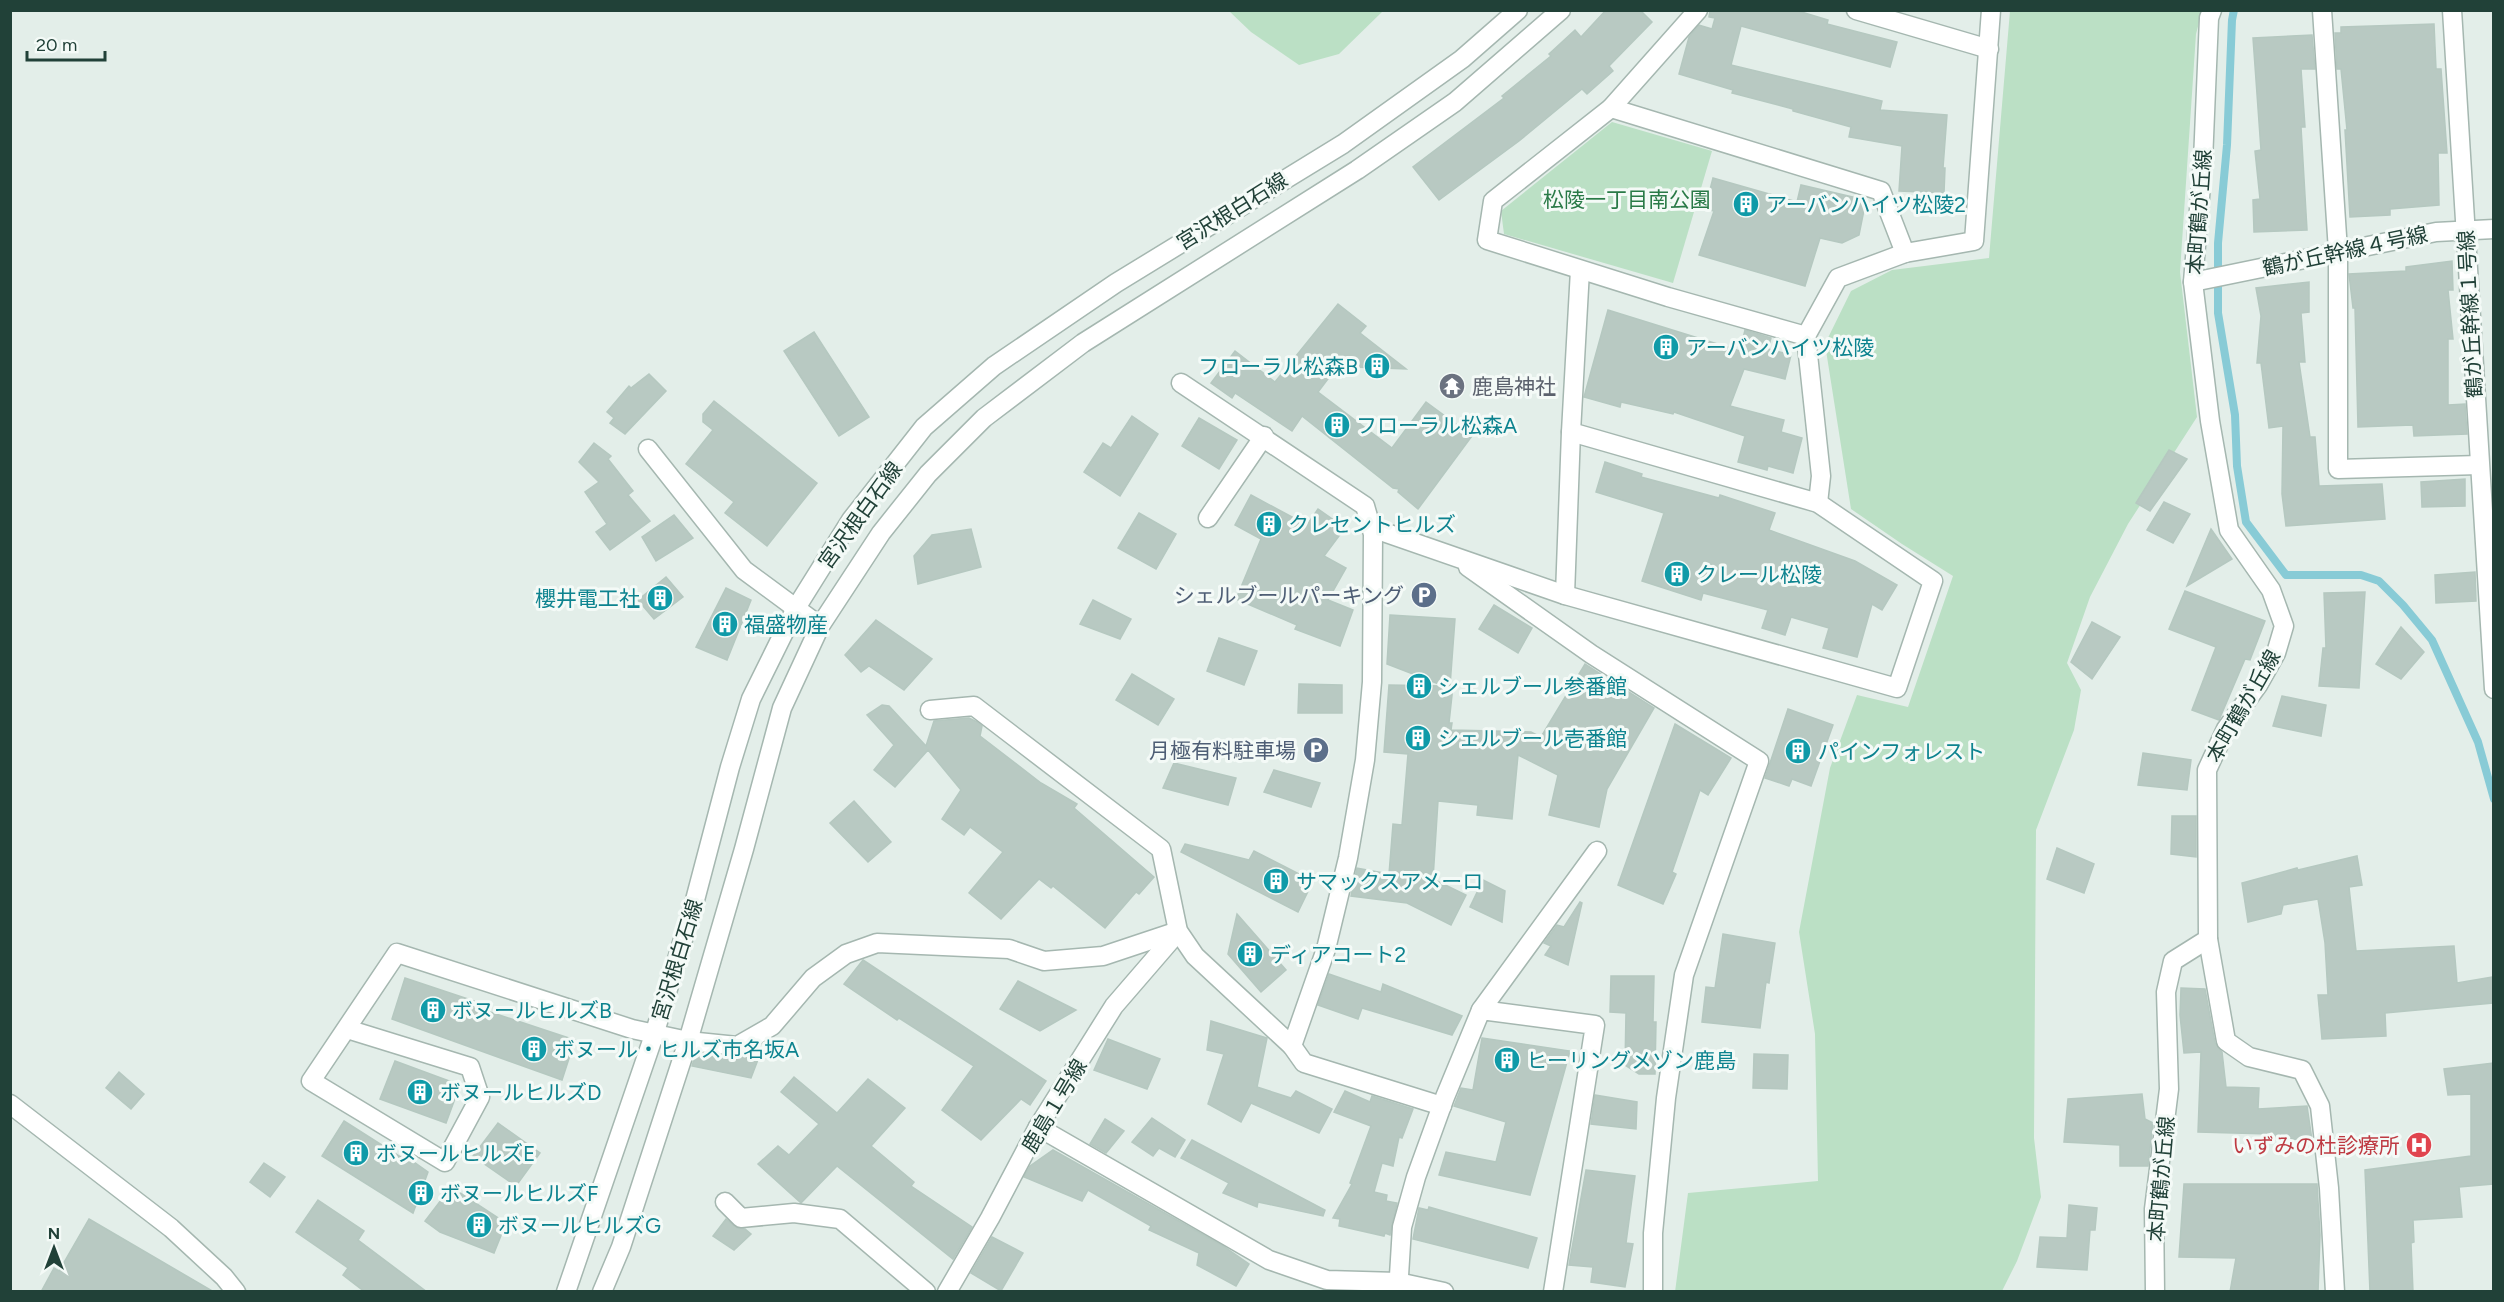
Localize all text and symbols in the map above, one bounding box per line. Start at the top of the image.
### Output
scale bar [27,24,105,62]
text: 20 m [36,34,77,56]
street label: 本町鶴が丘線 [2182,148,2216,276]
street label: 宮沢根白石線 [1172,167,1292,255]
park label: 松陵一丁目南公園 [1543,187,1711,212]
building icon: アーバンハイツ松陵2 [1731,189,1761,219]
place label: アーバンハイツ松陵2 [1766,192,1966,217]
street label: 鶴が丘幹線４号線 [2260,221,2430,281]
street label: 鶴が丘幹線１号線 [2453,229,2487,399]
building icon: アーバンハイツ松陵 [1651,332,1681,362]
place label: アーバンハイツ松陵 [1686,335,1874,360]
building icon: フローラル松森B [1362,351,1392,381]
place label: フローラル松森B [1198,354,1358,379]
temple icon: 鹿島神社 [1437,371,1467,401]
place label: 鹿島神社 [1472,374,1556,399]
building icon: フローラル松森A [1322,410,1352,440]
place label: フローラル松森A [1356,413,1517,438]
street label: 宮沢根白石線 [813,457,907,573]
building icon: クレセントヒルズ [1254,509,1284,539]
place label: クレセントヒルズ [1288,512,1456,537]
building icon: クレール松陵 [1662,559,1692,589]
place label: クレール松陵 [1696,562,1822,587]
parking icon: シェルブールパーキング [1409,580,1439,610]
building icon: 櫻井電工社 [645,583,675,613]
place label: シェルブールパーキング [1174,583,1404,608]
place label: 櫻井電工社 [535,586,640,611]
building icon: 福盛物産 [710,609,740,639]
place label: 福盛物産 [744,612,828,637]
street label: 本町鶴が丘線 [2201,645,2285,767]
building icon: シェルブール参番館 [1404,671,1434,701]
place label: シェルブール参番館 [1438,674,1627,699]
building icon: シェルブール壱番館 [1403,723,1433,753]
place label: シェルブール壱番館 [1438,726,1627,751]
parking icon: 月極有料駐車場 [1301,735,1331,765]
building icon: パインフォレスト [1783,736,1813,766]
place label: 月極有料駐車場 [1149,738,1296,763]
place label: パインフォレスト [1818,739,1985,764]
building icon: サマックスアメーロ [1261,866,1291,896]
place label: サマックスアメーロ [1296,869,1483,894]
street label: 宮沢根白石線 [647,896,707,1024]
building icon: ディアコート2 [1235,939,1265,969]
place label: ディアコート2 [1270,942,1406,967]
building icon: ボヌールヒルズB [418,995,448,1025]
place label: ボヌールヒルズB [452,998,612,1023]
building icon: ボヌール・ヒルズ市名坂A [519,1034,549,1064]
place label: ボヌール・ヒルズ市名坂A [554,1037,799,1062]
building icon: ヒーリングメゾン鹿島 [1492,1045,1522,1075]
place label: ヒーリングメゾン鹿島 [1526,1048,1736,1073]
street label: 鹿島１号線 [1016,1055,1092,1157]
building icon: ボヌールヒルズD [405,1077,435,1107]
place label: ボヌールヒルズD [440,1080,601,1105]
street label: 本町鶴が丘線 [2143,1115,2179,1243]
hospital icon: いずみの杜診療所 [2404,1130,2434,1160]
place label: いずみの杜診療所 [2232,1133,2400,1158]
building icon: ボヌールヒルズE [341,1138,371,1168]
place label: ボヌールヒルズE [376,1141,535,1166]
building icon: ボヌールヒルズF [406,1178,436,1208]
place label: ボヌールヒルズF [440,1181,598,1206]
building icon: ボヌールヒルズG [464,1210,494,1240]
place label: ボヌールヒルズG [498,1213,661,1238]
north arrow [24,1218,84,1278]
text: N [48,1224,60,1243]

